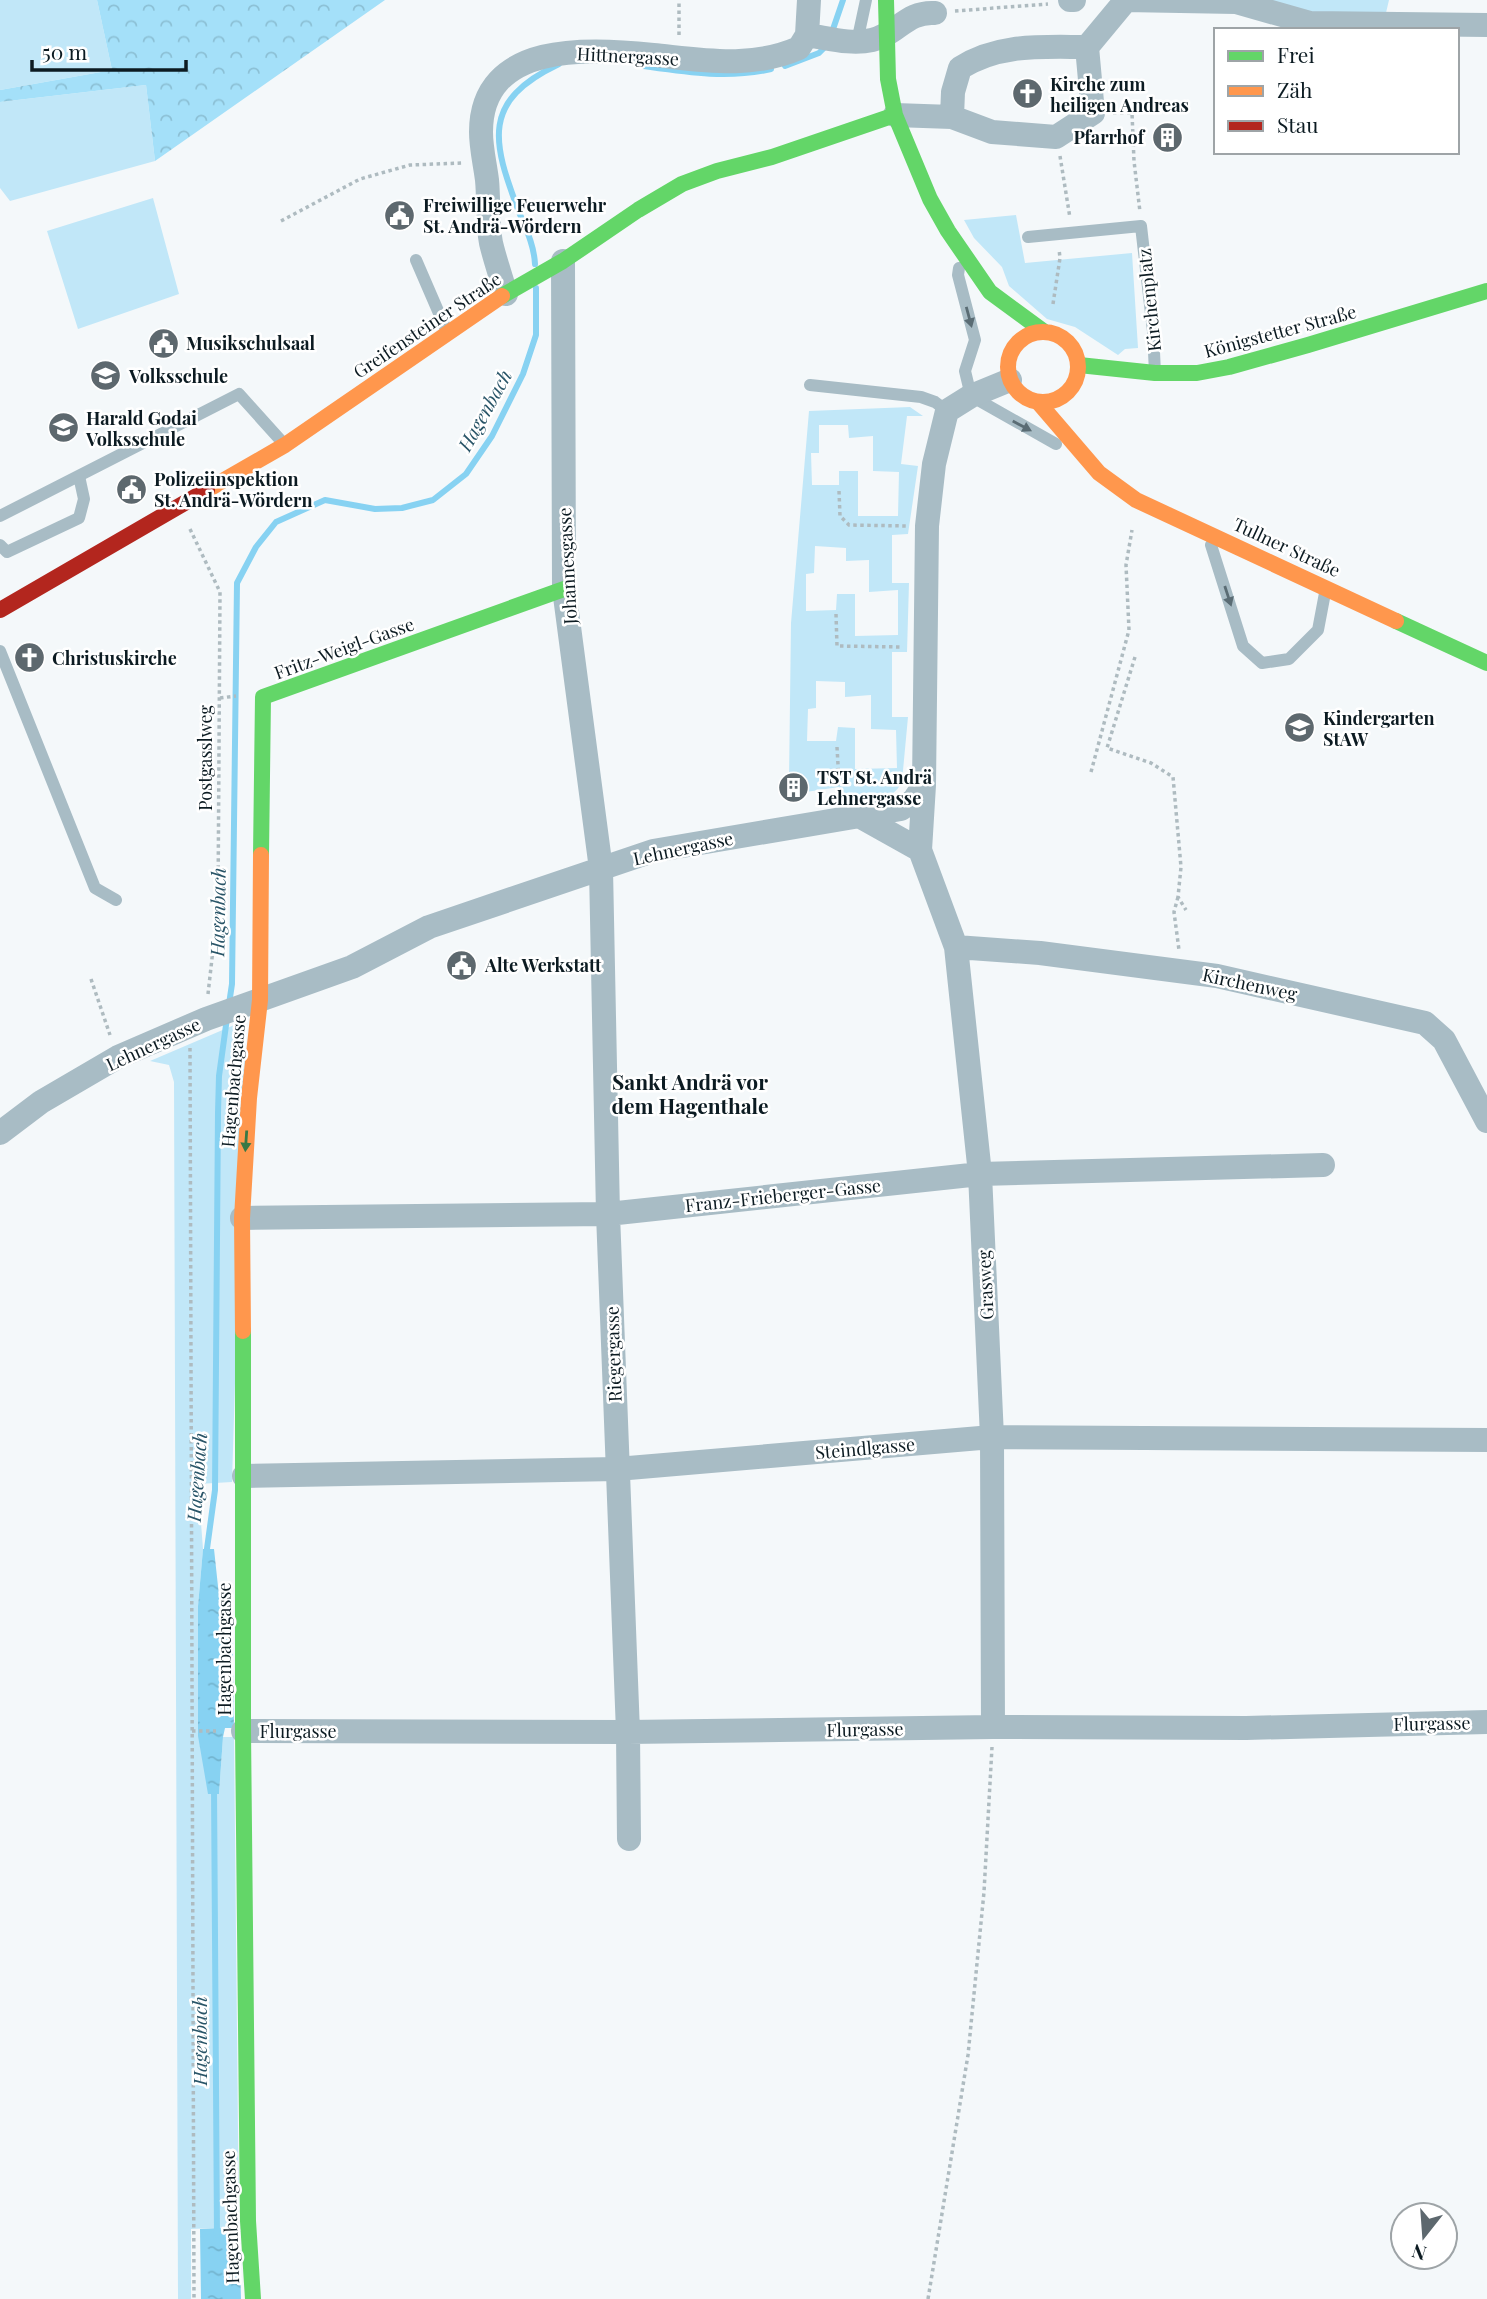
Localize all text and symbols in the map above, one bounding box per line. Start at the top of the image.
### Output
scale bar [32,28,186,72]
legend [1214,28,1459,154]
text: 50 m [42,37,88,65]
text: Frei [1277,40,1315,68]
street label: Hittnergasse [576,41,680,71]
place label: Kirche zum heiligen Andreas [1050,72,1189,117]
text: Zäh [1277,75,1313,103]
church icon: Kirche zum heiligen Andreas [1010,77,1044,111]
text: Stau [1277,110,1318,138]
building icon: Pfarrhof [1150,120,1184,154]
place label: Pfarrhof [1073,125,1146,149]
place label: Freiwillige Feuerwehr St. Andrä-Wördern [423,193,607,238]
public building icon: Freiwillige Feuerwehr St. Andrä-Wördern [383,198,417,232]
street label: Kirchenplatz [1132,247,1166,353]
street label: Greifensteiner Straße [348,266,506,384]
street label: Königstetter Straße [1201,299,1359,363]
one-way arrow [964,306,975,328]
public building icon: Musikschulsaal [146,326,180,360]
place label: Musikschulsaal [186,331,316,355]
school or university icon: Volksschule [89,359,123,393]
place label: Volksschule [128,364,228,388]
water label: Hagenbach [450,365,517,456]
place label: Harald Godai Volksschule [85,406,197,451]
school or university icon: Harald Godai Volksschule [46,411,80,445]
one-way arrow [1012,421,1032,432]
place label: Polizeiinspektion St. Andrä-Wördern [154,467,313,512]
public building icon: Polizeiinspektion St. Andrä-Wördern [114,472,148,506]
street label: Johannesgasse [552,507,582,626]
street label: Tullner Straße [1230,512,1344,582]
one-way arrow [1223,586,1233,607]
street label: Fritz-Weigl-Gasse [271,612,417,684]
church icon: Christuskirche [12,641,46,675]
place label: Christuskirche [52,646,177,670]
street label: Postgasslweg [193,704,217,811]
place label: Kindergarten StAW [1323,706,1435,751]
school or university icon: Kindergarten StAW [1283,711,1317,745]
place label: TST St. Andrä Lehnergasse [817,765,933,810]
building icon: TST St. Andrä Lehnergasse [777,770,811,804]
street label: Lehnergasse [631,826,735,870]
water label: Hagenbach [203,867,231,958]
public building icon: Alte Werkstatt [445,948,479,982]
place label: Alte Werkstatt [484,953,602,977]
street label: Kirchenweg [1201,962,1300,1006]
street label: Lehnergasse [102,1012,204,1076]
street label: Hagenbachgasse [215,1013,251,1149]
district label: Sankt Andrä vor dem Hagenthale [611,1067,769,1119]
one-way arrow [241,1130,252,1152]
street label: Franz-Frieberger-Gasse [684,1173,882,1217]
street label: Grasweg [971,1249,999,1321]
street label: Riegergasse [599,1306,627,1402]
water label: Hagenbach [180,1431,212,1523]
street label: Steindlgasse [814,1432,916,1464]
street label: Hagenbachgasse [212,1582,236,1716]
street label: Flurgasse [1393,1710,1471,1736]
street label: Flurgasse [826,1716,904,1742]
street label: Flurgasse [259,1719,337,1743]
water label: Hagenbach [186,1996,212,2087]
street label: Hagenbachgasse [216,2150,244,2284]
north arrow [1389,2201,1459,2271]
text: N [1408,2239,1429,2268]

